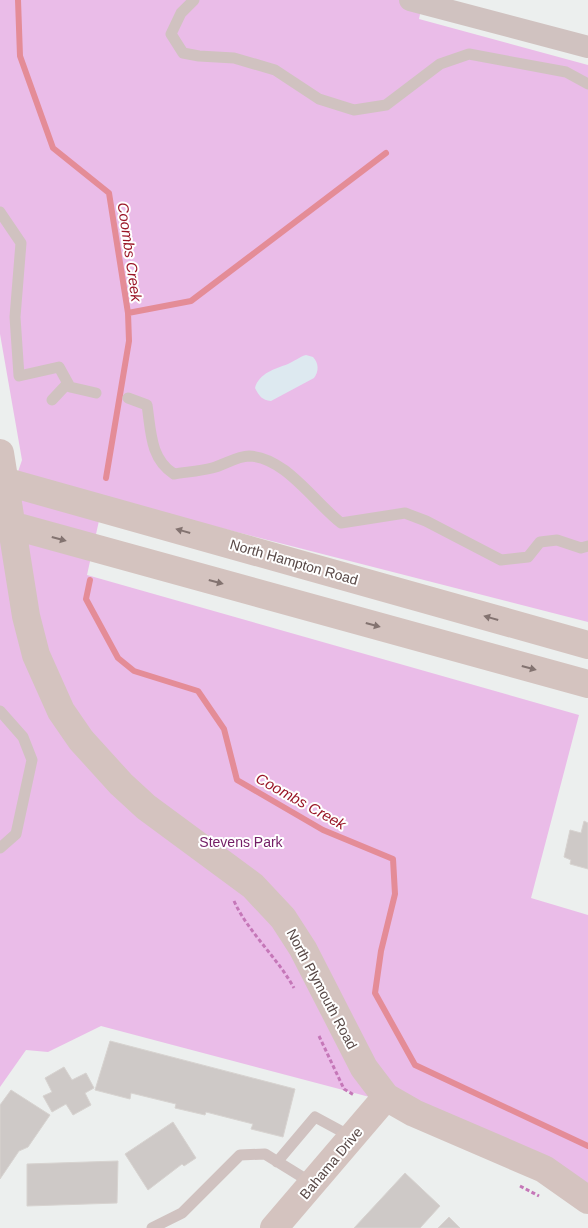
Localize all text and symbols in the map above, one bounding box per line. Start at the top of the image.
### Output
water label: Coombs Creek [115,201,146,304]
one-way arrow [175,526,190,534]
one-way arrow [52,536,67,544]
street label: North Hampton Road [228,536,360,588]
one-way arrow [208,578,223,586]
one-way arrow [483,613,498,621]
one-way arrow [365,621,380,629]
one-way arrow [522,664,537,672]
water label: Coombs Creek [253,769,350,833]
park label: Stevens Park [199,834,284,850]
street label: North Plymouth Road [284,926,360,1052]
street label: Bahama Drive [296,1124,366,1202]

